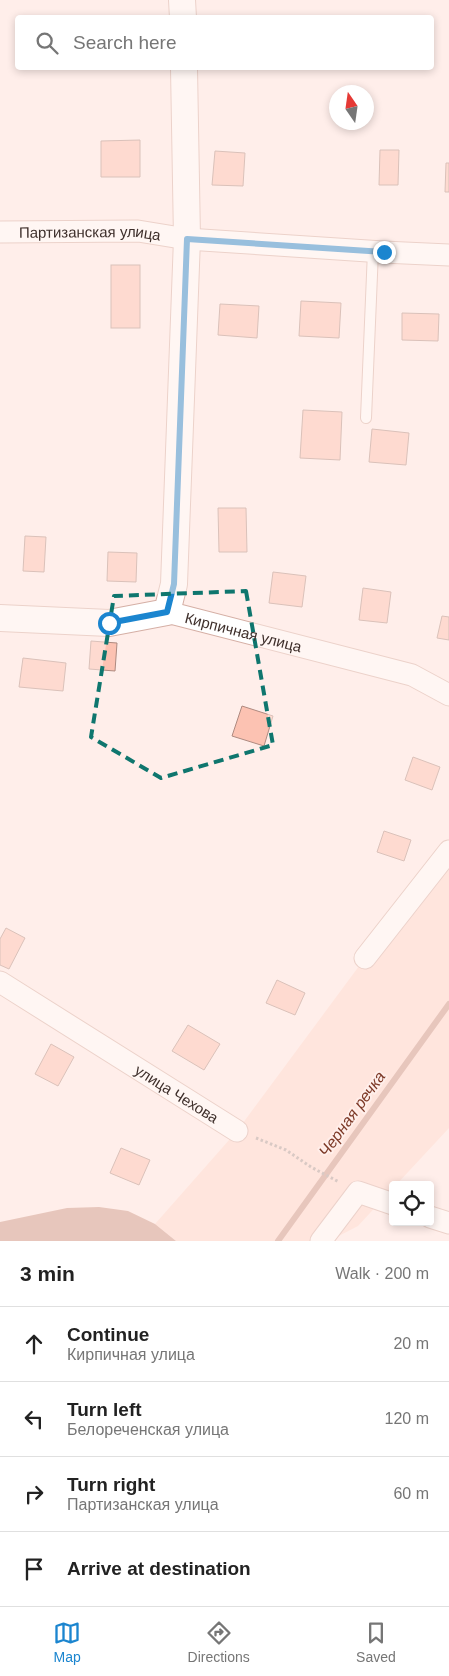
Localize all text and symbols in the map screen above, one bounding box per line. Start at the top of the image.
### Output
search box [15,15,434,70]
icon: search [33,29,61,57]
text: Search here [73,32,177,53]
north arrow [329,85,374,130]
street label: Партизанская улица [19,222,163,243]
route end [373,241,396,264]
street label: Кирпичная улица [183,608,304,655]
route start [98,612,121,635]
street label: улица Чехова [132,1061,222,1126]
water label: Черная речка [315,1068,389,1160]
map controls [389,1181,434,1226]
button: locate [389,1181,434,1226]
text: 3 min [20,1262,75,1285]
text: Walk · 200 m [335,1265,429,1282]
text: Continue [67,1324,149,1345]
icon: ahead [20,1330,48,1358]
text: 20 m [393,1335,429,1352]
text: Кирпичная улица [67,1346,195,1363]
text: Turn left [67,1399,142,1420]
icon: left [20,1405,48,1433]
text: 120 m [385,1410,429,1427]
text: Белореченская улица [67,1421,229,1438]
text: Turn right [67,1474,155,1495]
icon: right [20,1480,48,1508]
text: 60 m [393,1485,429,1502]
text: Партизанская улица [67,1496,219,1513]
icon: arrive [20,1555,48,1583]
text: Arrive at destination [67,1558,251,1579]
tab: Map [53,1619,81,1665]
tab: Directions [188,1619,250,1665]
tab: Saved [356,1619,396,1665]

